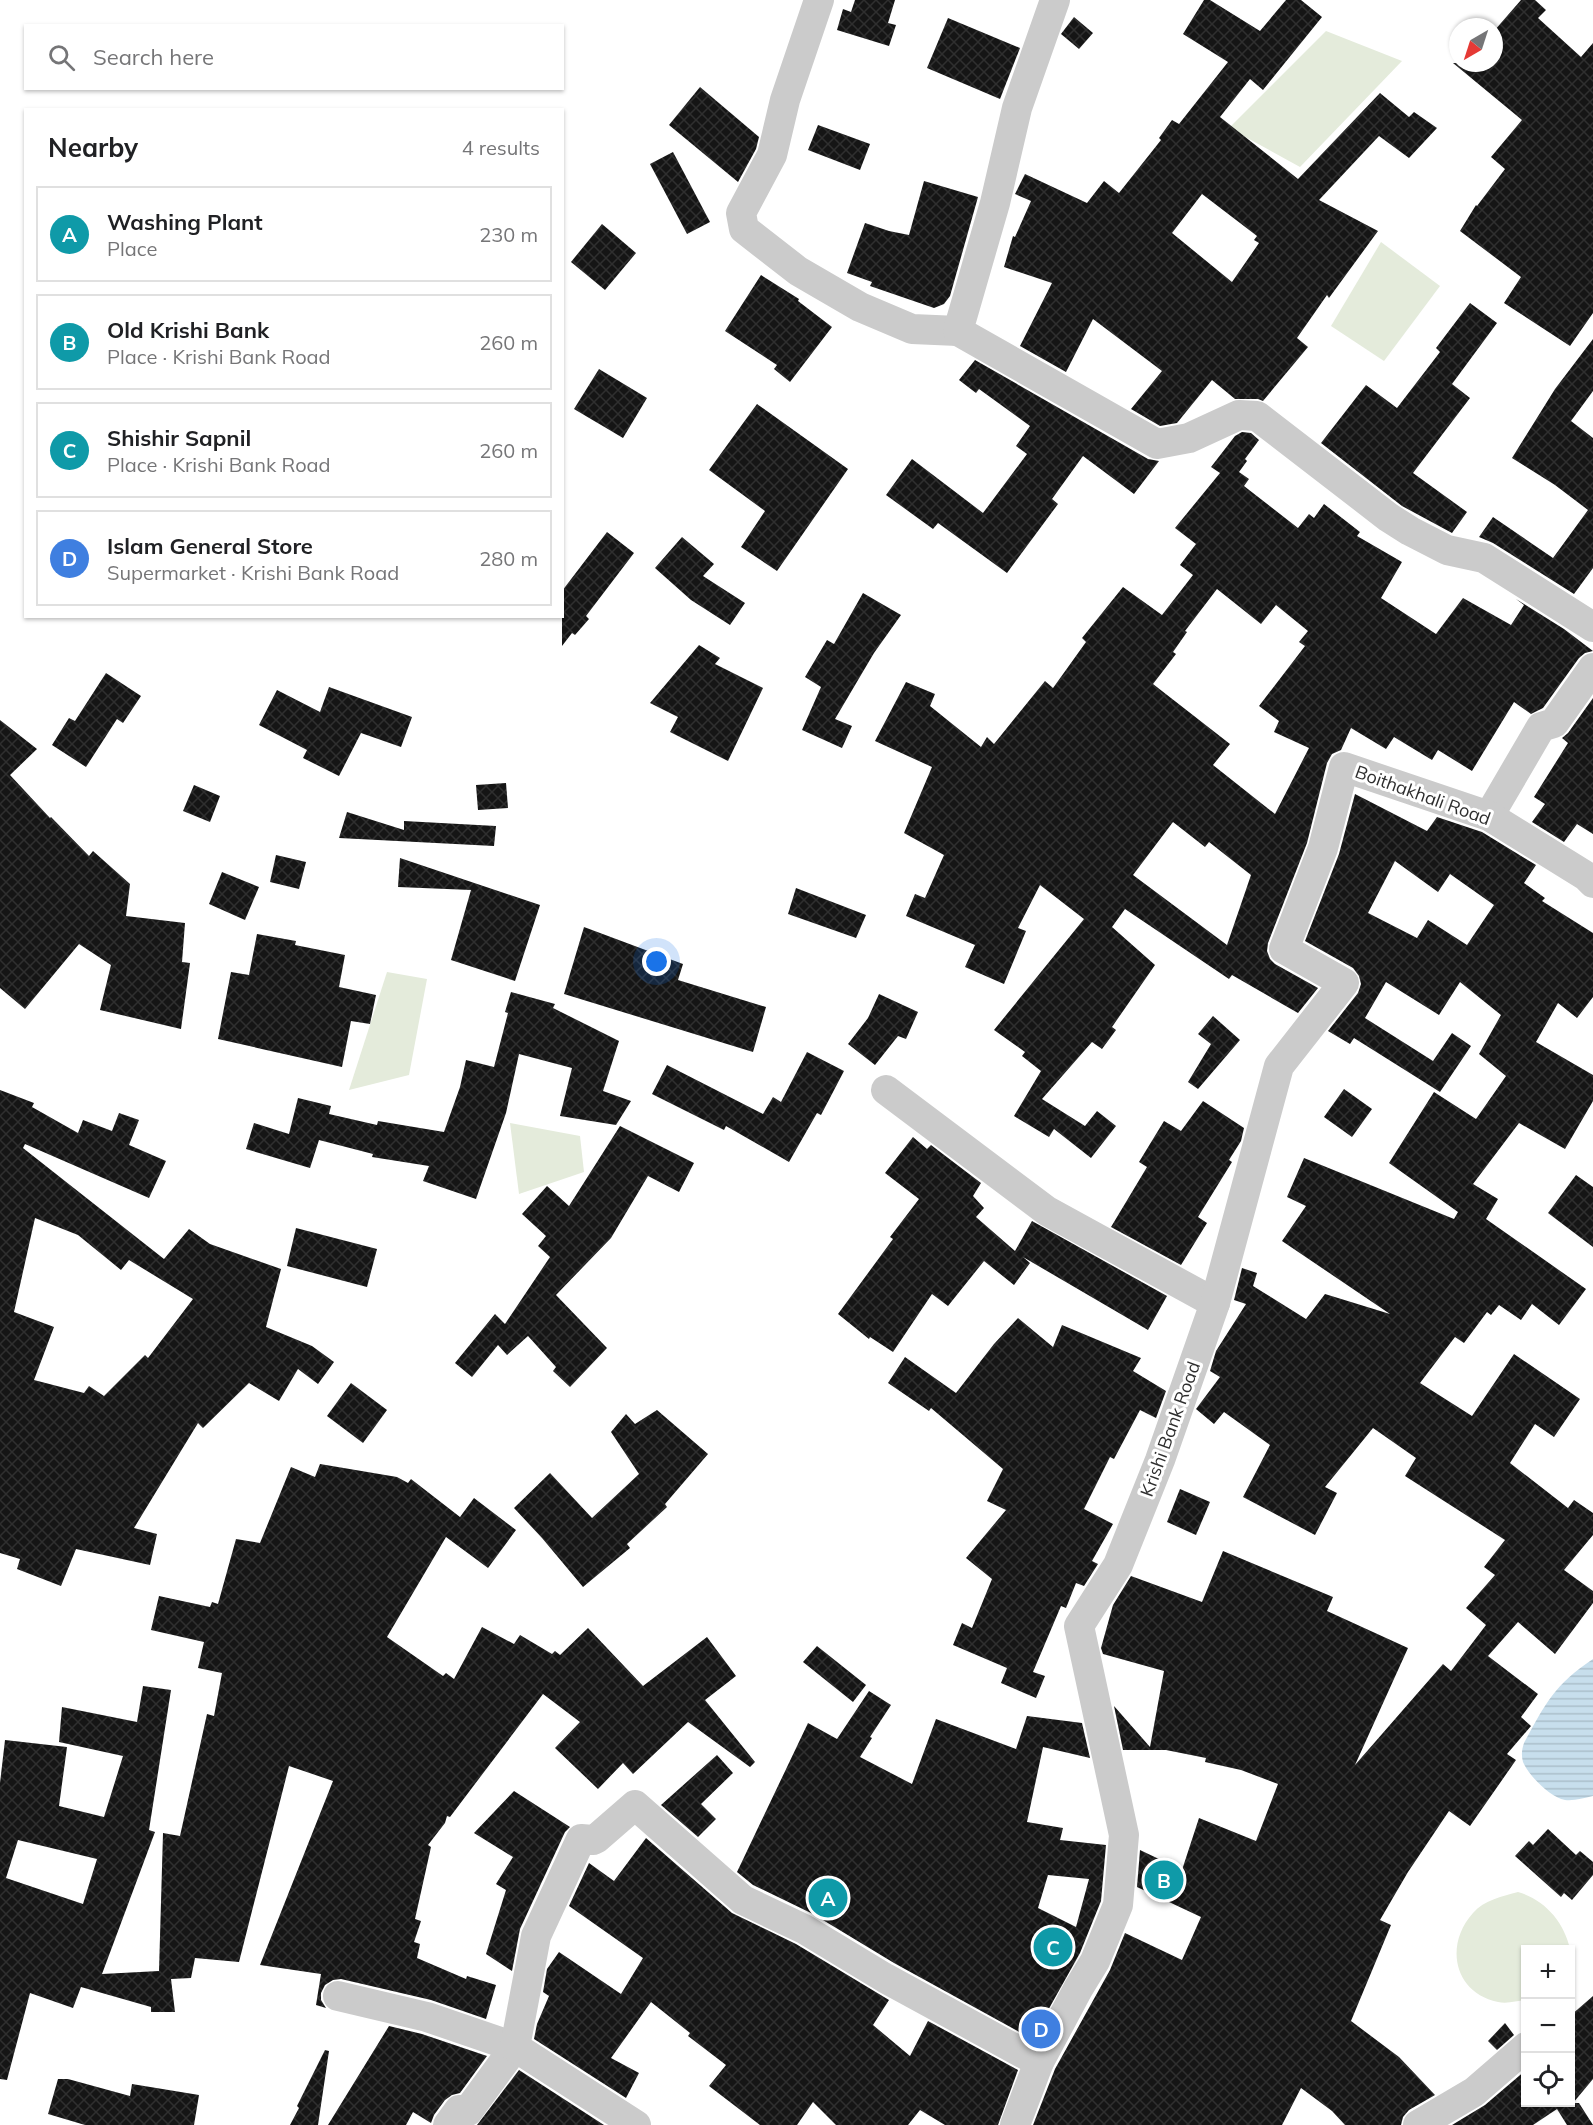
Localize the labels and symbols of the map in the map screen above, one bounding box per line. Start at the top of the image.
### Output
north arrow [1449,18,1503,72]
street label: Boithakhali Road [1352,760,1494,830]
your location [642,947,671,976]
street label: Krishi Bank Road [1135,1358,1205,1500]
pin: B [1144,1858,1184,1902]
pin: A [808,1876,848,1920]
pin: C [1034,1924,1072,1970]
pin: D [1022,2006,1060,2052]

